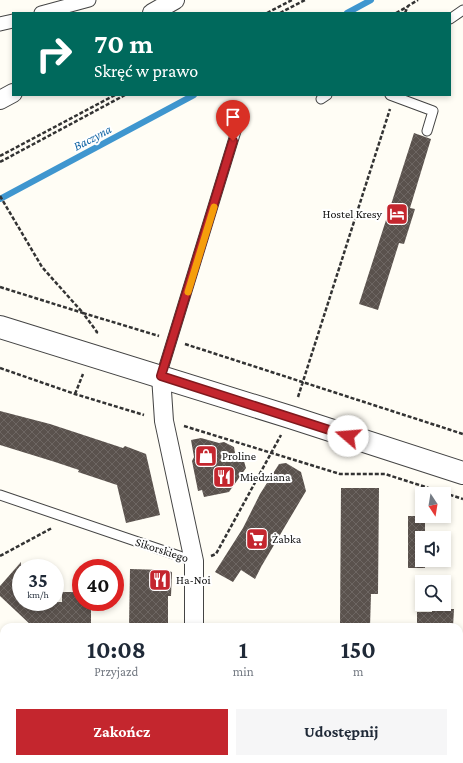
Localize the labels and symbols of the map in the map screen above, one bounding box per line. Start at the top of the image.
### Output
pin [216,100,250,141]
water label: Baczyna [71,121,114,154]
hotel icon: Hostel Kresy [384,201,410,227]
place label: Hostel Kresy [323,207,382,221]
position arrow [327,415,369,457]
shop icon: Proline [193,443,219,469]
place label: Proline [222,449,256,463]
restaurant icon: Miedziana [211,464,237,490]
place label: Miedziana [240,470,291,484]
north arrow [415,487,451,523]
supermarket icon: Żabka [244,526,270,552]
place label: Żabka [272,532,302,546]
street label: Sikorskiego [134,535,190,565]
speed limit sign: 40 [72,559,124,611]
restaurant icon: Ha-Noi [147,567,173,593]
place label: Ha-Noi [176,573,211,587]

